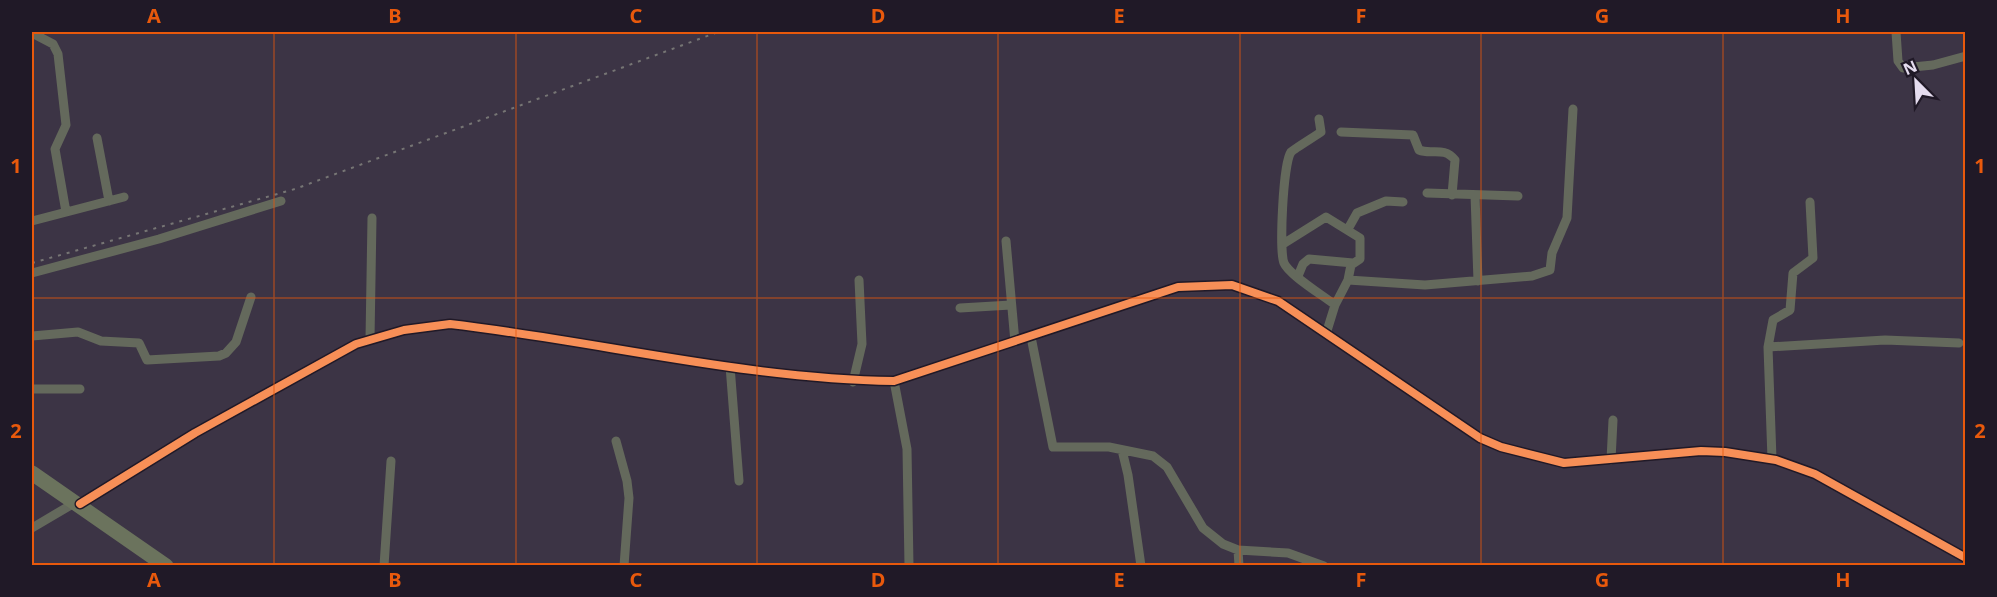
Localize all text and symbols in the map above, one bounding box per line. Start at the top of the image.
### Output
text: A [147,2,161,29]
text: B [388,2,402,29]
text: C [630,2,643,29]
text: D [871,2,885,29]
text: E [1113,2,1125,29]
text: F [1356,2,1366,29]
text: G [1595,2,1609,29]
text: H [1835,2,1851,29]
north arrow [1886,51,1946,111]
text: N [1899,55,1920,80]
text: 1 [10,152,22,179]
text: 1 [1974,152,1986,179]
text: 2 [10,417,22,444]
text: 2 [1974,417,1986,444]
text: A [147,566,161,593]
text: B [388,566,402,593]
text: C [630,566,643,593]
text: D [871,566,885,593]
text: E [1113,566,1125,593]
text: F [1356,566,1366,593]
text: G [1595,566,1609,593]
text: H [1835,566,1851,593]

